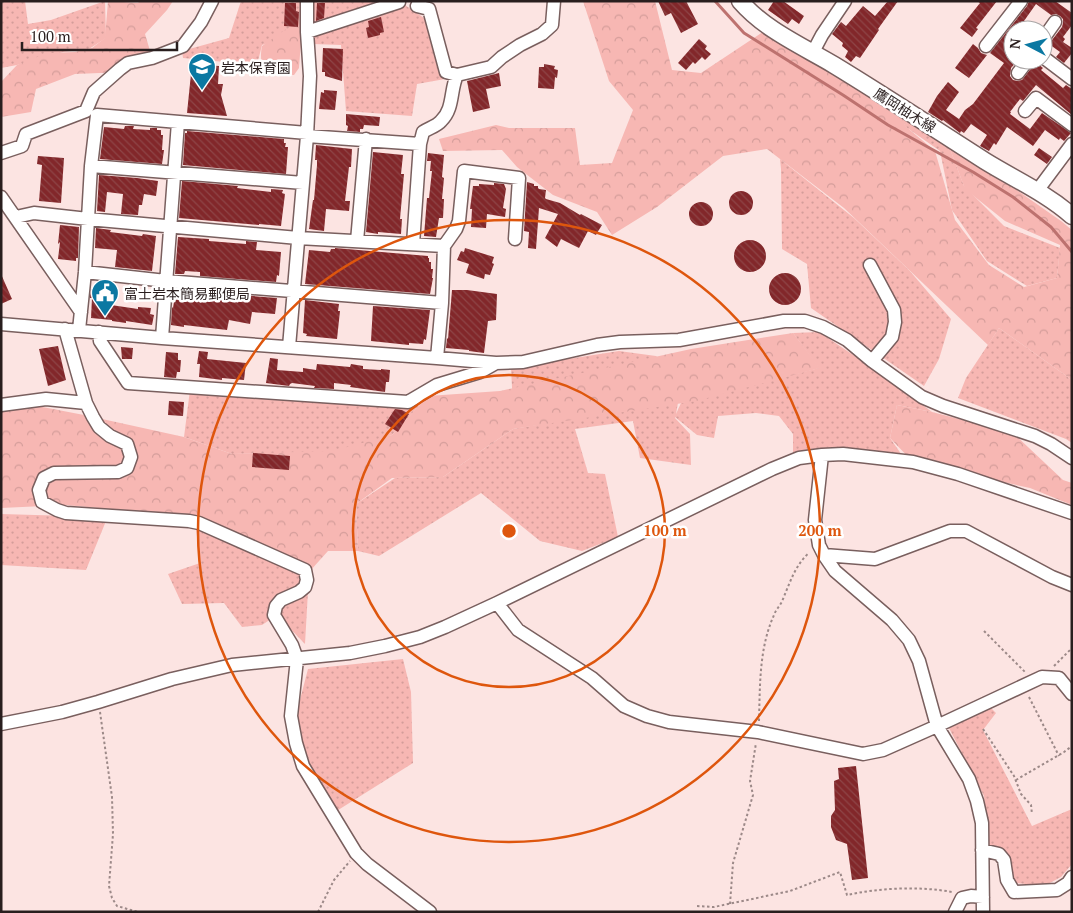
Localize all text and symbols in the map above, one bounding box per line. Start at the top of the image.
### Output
scale bar [22,20,178,52]
north arrow [1003,20,1053,70]
text: 100 m [30,26,71,46]
text: N [1005,37,1025,50]
school or university icon: 岩本保育園 [187,52,217,91]
place label: 岩本保育園 [221,58,291,77]
street label: 鷹岡柚木線 [870,83,940,137]
public building icon: 富士岩本簡易郵便局 [90,278,120,317]
place label: 富士岩本簡易郵便局 [124,284,250,303]
text: 100 m [643,520,687,540]
text: 200 m [798,520,842,540]
centre of rings [500,522,518,540]

